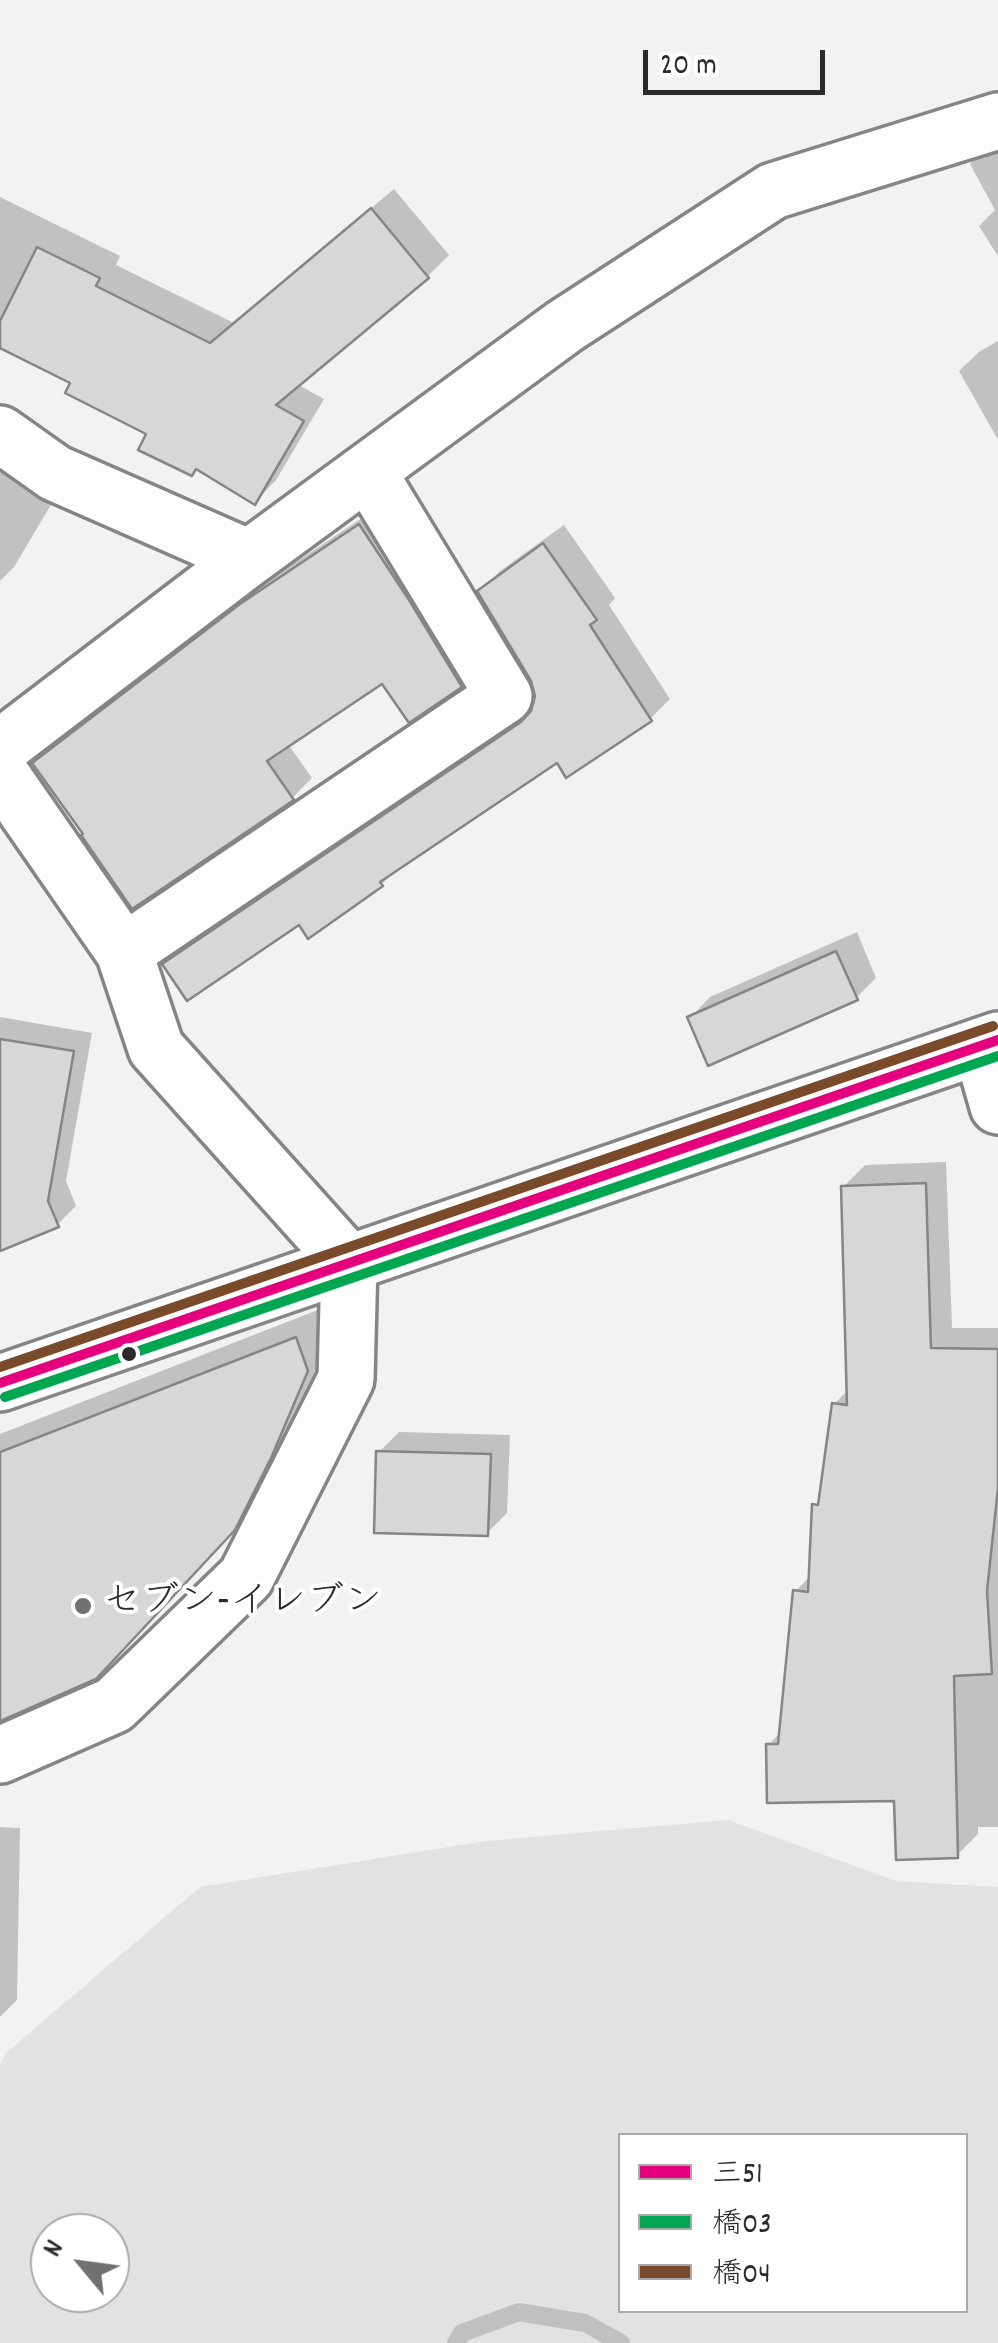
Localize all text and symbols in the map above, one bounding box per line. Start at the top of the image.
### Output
scale bar [648,30,830,92]
text: 20 m [660,46,717,89]
unlabelled marker [119,1344,139,1364]
place label: セブン-イレブン [103,1583,382,1629]
marker: セブン-イレブン [72,1595,94,1617]
legend [618,2133,968,2313]
text: 三51 [712,2155,762,2198]
text: 橋03 [712,2205,772,2248]
north arrow [30,2213,130,2313]
text: N [35,2234,76,2265]
text: 橋04 [712,2255,771,2298]

